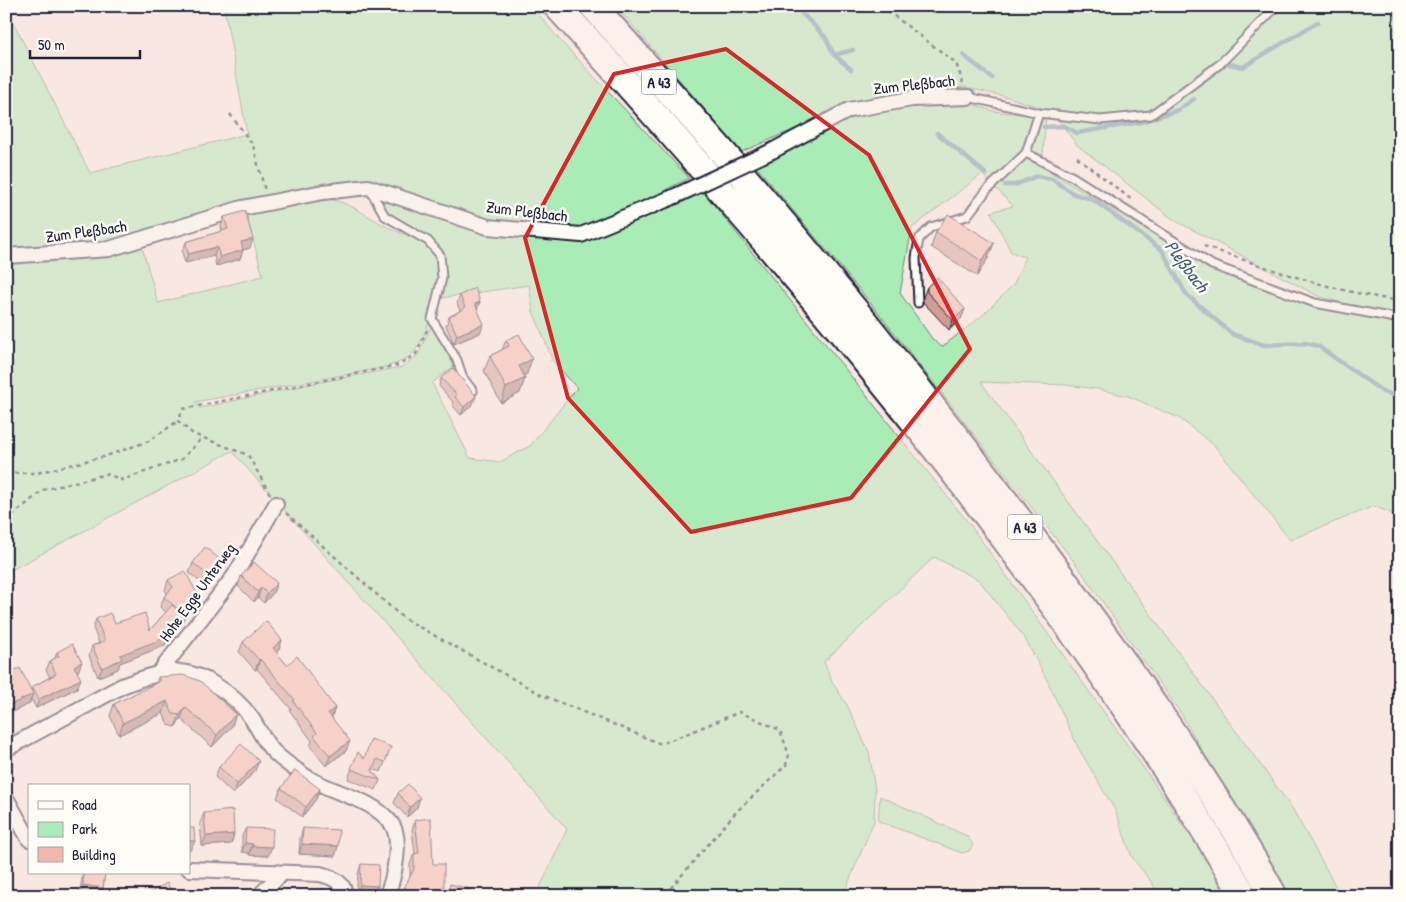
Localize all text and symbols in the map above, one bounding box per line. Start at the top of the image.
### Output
scale bar [30,28,140,60]
text: 50 m [38,34,65,55]
street label: Zum Pleßbach [872,69,956,99]
road number: A 43 [642,70,676,94]
street label: Zum Pleßbach [485,195,569,227]
street label: Zum Pleßbach [44,214,128,248]
water label: Pleßbach [1159,235,1216,298]
road number: A 43 [1008,514,1042,540]
street label: Hohe Egge Unterweg [154,538,240,646]
legend [28,784,190,874]
text: Road [72,794,97,815]
text: Park [72,818,97,839]
text: Building [72,844,116,865]

